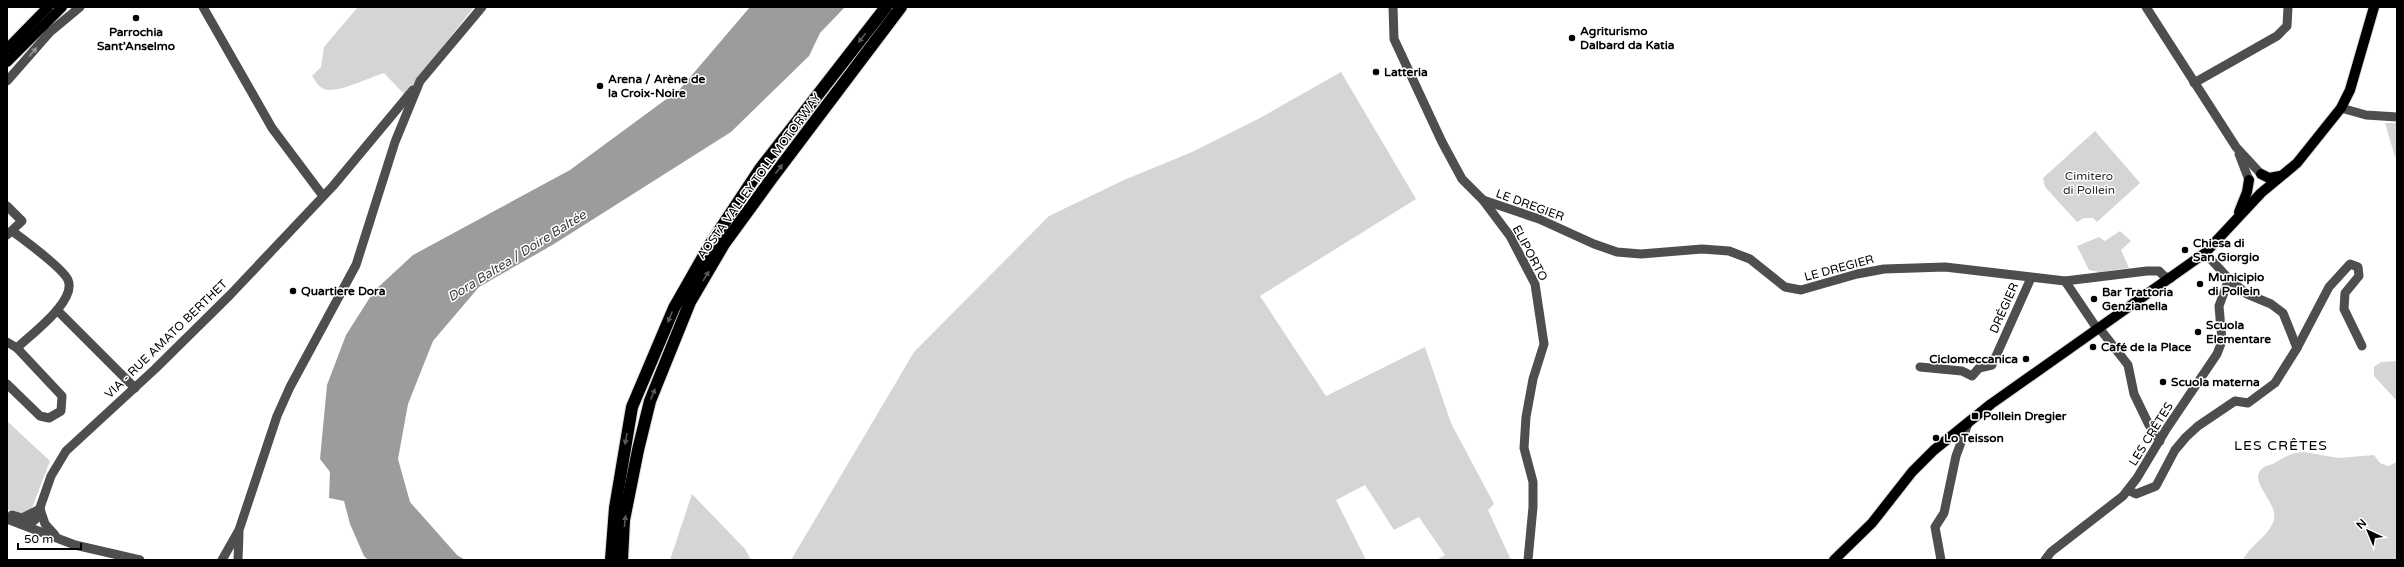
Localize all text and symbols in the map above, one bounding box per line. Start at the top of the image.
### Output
marker: Parrochia Sant’Anselmo [131,13,141,23]
place label: Agriturismo Dalbard da Katia [1580,24,1675,52]
place label: Parrochia Sant’Anselmo [97,25,175,53]
one-way arrow [858,32,866,43]
marker: Agriturismo Dalbard da Katia [1567,33,1577,43]
one-way arrow [28,46,37,57]
place label: Latteria [1384,65,1428,79]
marker: Latteria [1371,67,1381,77]
place label: Arena / Arène de la Croix-Noire [608,72,706,100]
marker: Arena / Arène de la Croix-Noire [595,81,605,91]
street label: AOSTA VALLEY TOLL MOTORWAY [694,90,824,261]
one-way arrow [775,163,783,174]
park label: Cimitero di Pollein [2063,169,2115,197]
street label: LE DREGIER [1494,186,1566,224]
water label: Dora Baltea / Doire Baltée [445,206,590,305]
street label: ELIPORTO [1509,223,1551,283]
place label: Chiesa di San Giorgio [2193,236,2259,265]
marker: Chiesa di San Giorgio [2180,245,2190,255]
street label: LE DREGIER [1803,252,1875,284]
one-way arrow [702,270,709,282]
place label: Municipio di Pollein [2208,270,2264,298]
street label: VIA - RUE AMATO BERTHET [102,276,231,401]
marker: Municipio di Pollein [2195,279,2205,289]
street label: DRÉGIER [1987,281,2021,335]
place label: Quartiere Dora [301,284,386,298]
place label: Bar Trattoria Genzianella [2102,285,2174,313]
marker: Quartiere Dora [288,286,298,296]
marker: Bar Trattoria Genzianella [2089,294,2099,304]
one-way arrow [667,312,673,323]
place label: Scuola Elementare [2206,318,2271,346]
marker: Scuola Elementare [2193,327,2203,337]
place label: Café de la Place [2101,340,2191,354]
marker: Café de la Place [2088,342,2098,352]
place label: Ciclomeccanica [1929,352,2018,366]
marker: Ciclomeccanica [2021,354,2031,364]
place label: Scuola materna [2171,375,2260,389]
marker: Scuola materna [2158,377,2168,387]
one-way arrow [650,388,656,400]
street label: LES CRÊTES [2126,400,2176,468]
place label: Pollein Dregier [1983,409,2067,424]
marker: Pollein Dregier [1970,411,1980,421]
place label: Lo Teisson [1944,431,2004,445]
one-way arrow [623,433,629,445]
marker: Lo Teisson [1931,433,1941,443]
district label: LES CRÊTES [2234,437,2328,454]
north arrow [2348,511,2388,551]
one-way arrow [621,515,628,527]
text: N [2354,516,2369,532]
scale bar [18,525,81,551]
text: 50 m [24,532,53,546]

